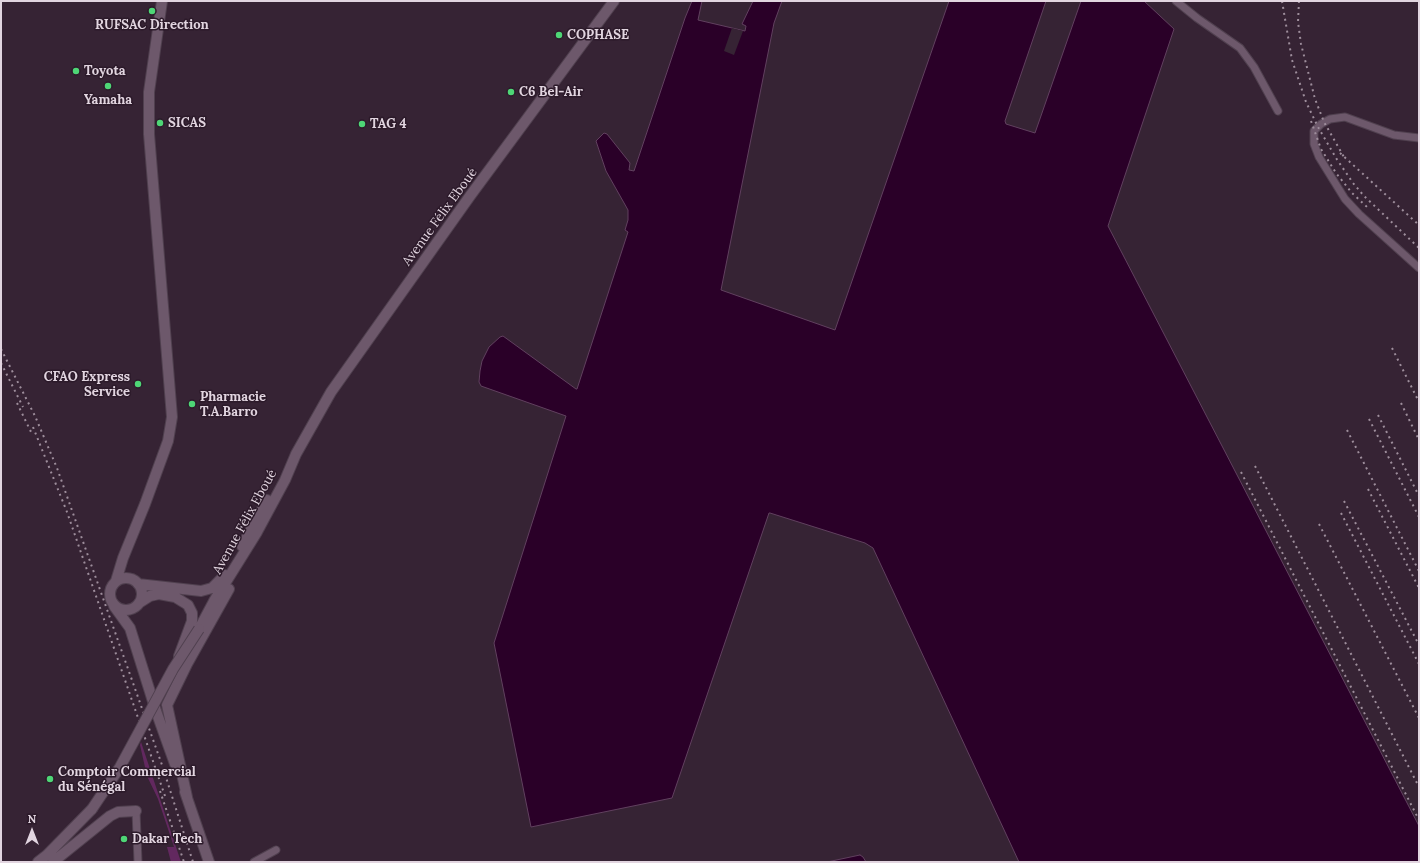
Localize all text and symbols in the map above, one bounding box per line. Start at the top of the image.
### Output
marker: RUFSAC Direction [147,6,157,16]
place label: RUFSAC Direction [95,17,209,33]
place label: COPHASE [567,27,629,43]
marker: COPHASE [554,30,564,40]
place label: Toyota [84,63,126,79]
marker: Toyota [71,66,81,76]
marker: Yamaha [103,81,113,91]
place label: C6 Bel-Air [519,84,583,100]
marker: C6 Bel-Air [506,87,516,97]
place label: Yamaha [84,92,132,108]
place label: SICAS [168,115,206,131]
place label: TAG 4 [370,116,407,132]
marker: SICAS [155,118,165,128]
marker: TAG 4 [357,119,367,129]
street label: Avenue Félix Eboué [399,165,481,269]
place label: CFAO Express Service [44,369,130,400]
marker: CFAO Express Service [133,379,143,389]
place label: Pharmacie T.A.Barro [200,389,266,420]
marker: Pharmacie T.A.Barro [187,399,197,409]
street label: Avenue Félix Eboué [210,467,280,577]
place label: Comptoir Commercial du Sénégal [58,764,196,795]
marker: Comptoir Commercial du Sénégal [45,774,55,784]
north arrow [12,811,52,851]
text: N [28,812,36,826]
place label: Dakar Tech [132,831,202,847]
marker: Dakar Tech [119,834,129,844]

